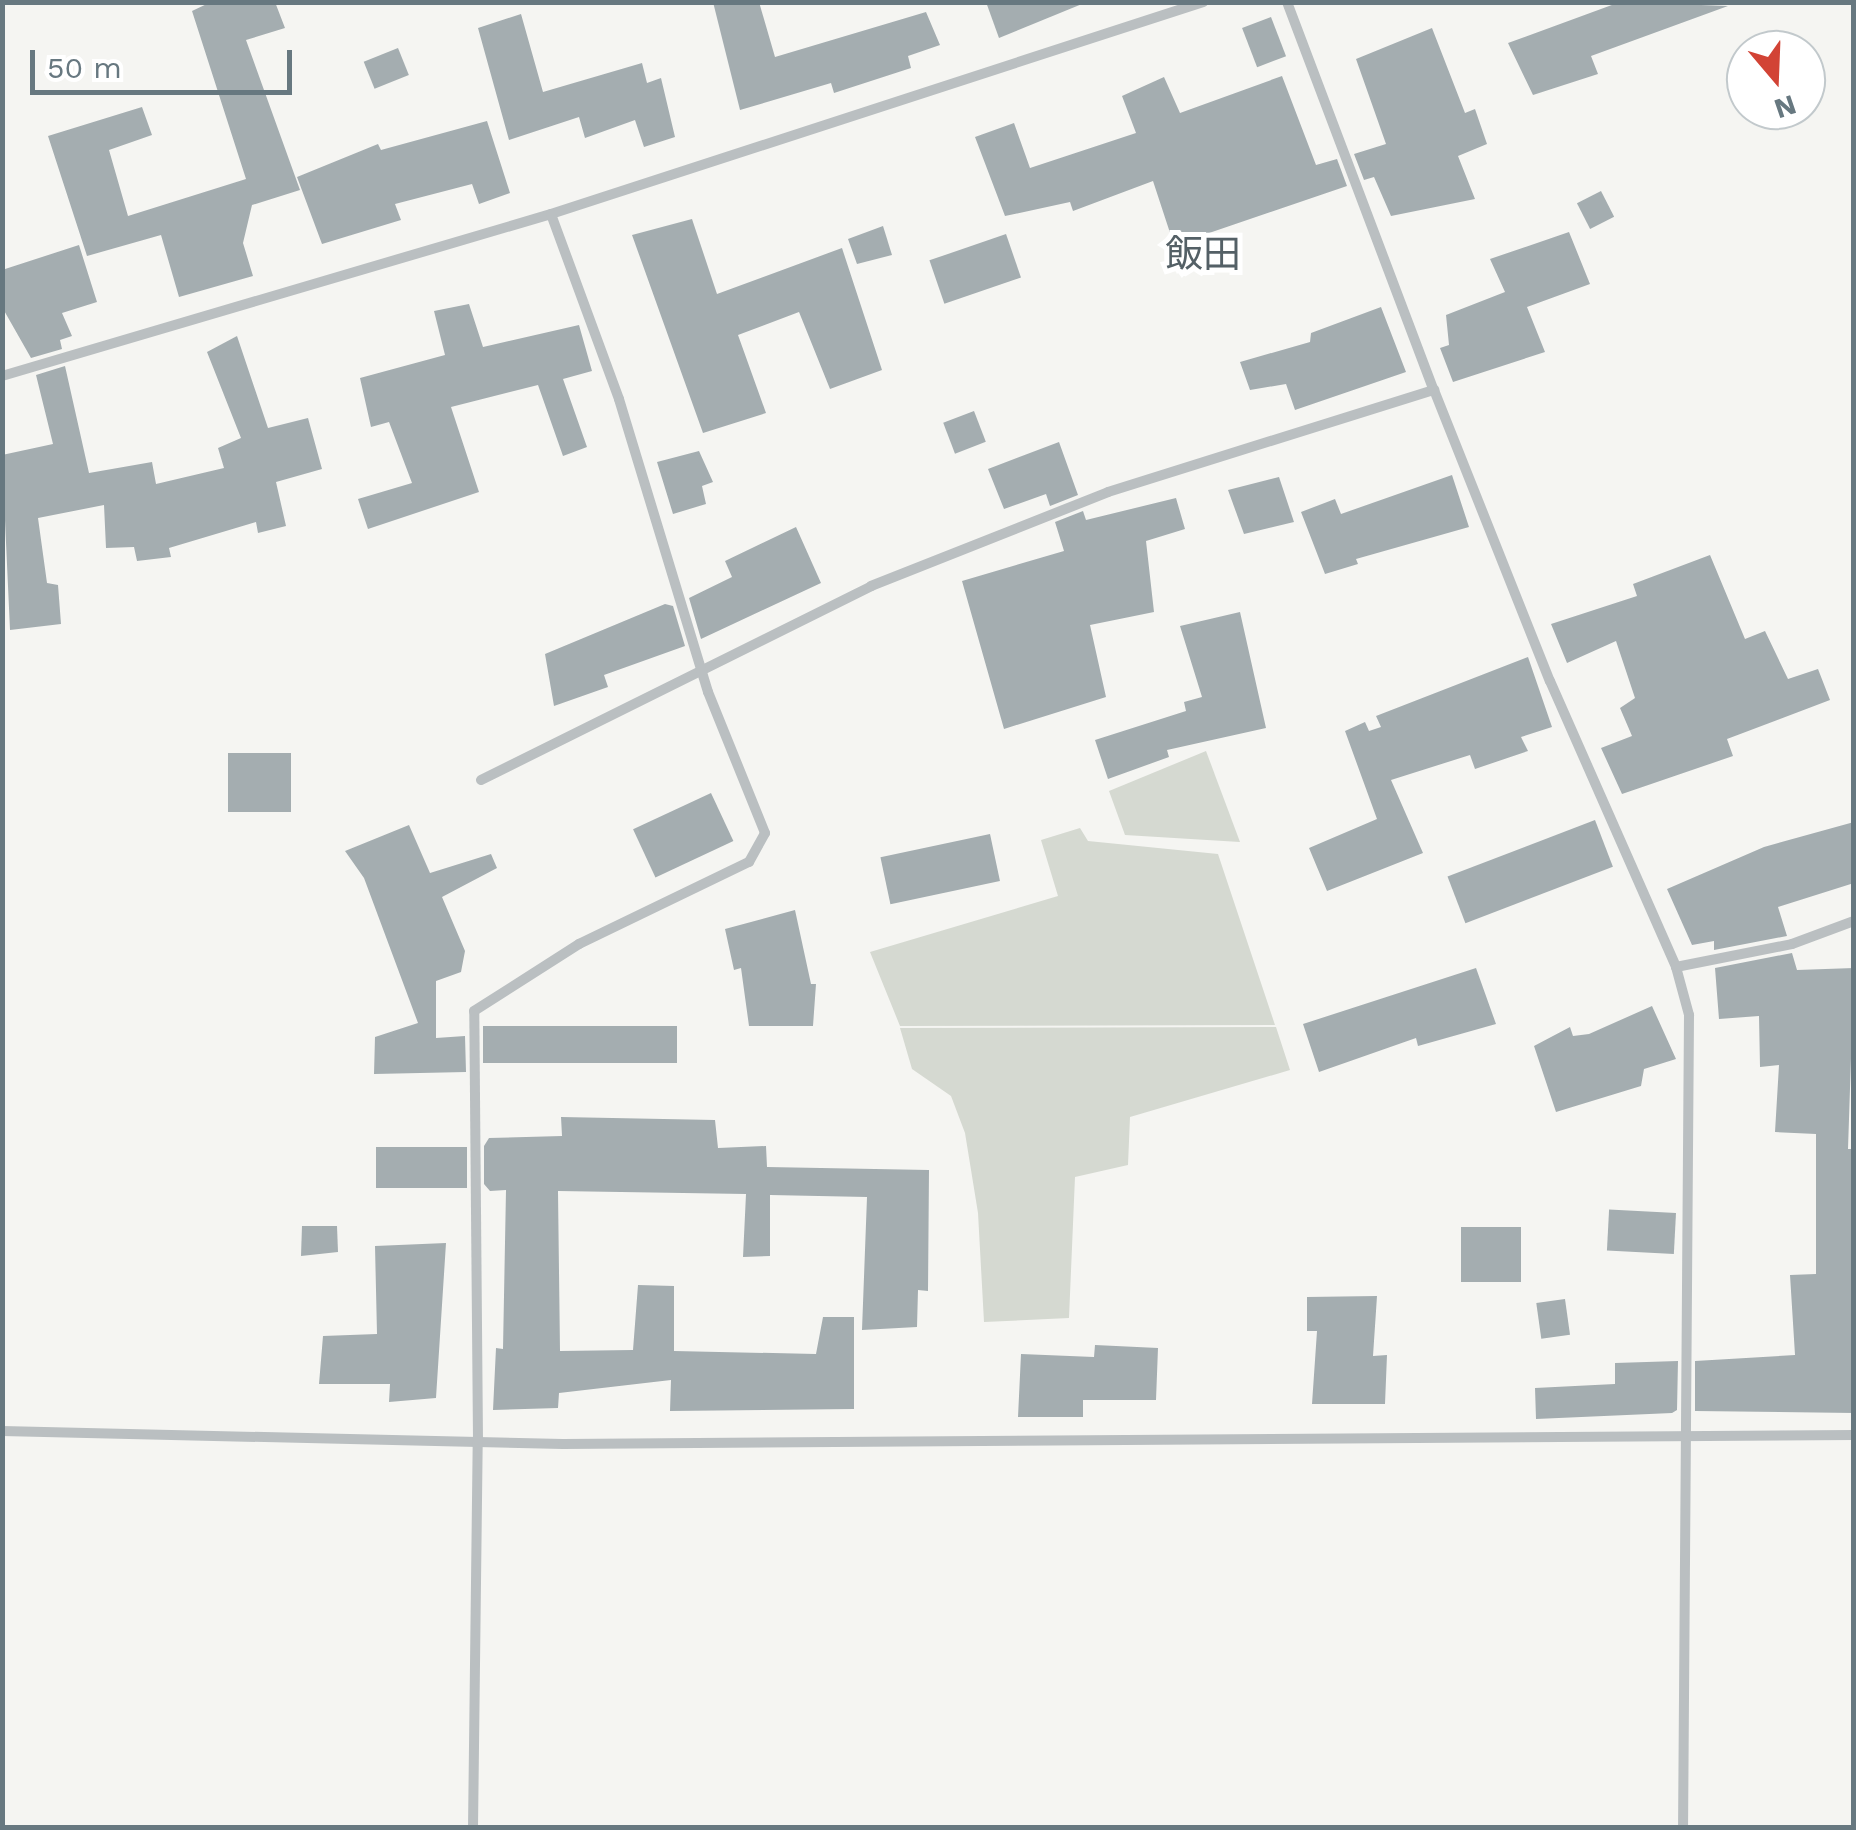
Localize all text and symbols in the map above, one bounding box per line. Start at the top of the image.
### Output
scale bar [35,30,298,92]
north arrow [1726,30,1826,130]
text: 50 m [47,50,122,85]
text: N [1770,88,1800,126]
district label: 飯田 [1165,232,1241,278]

